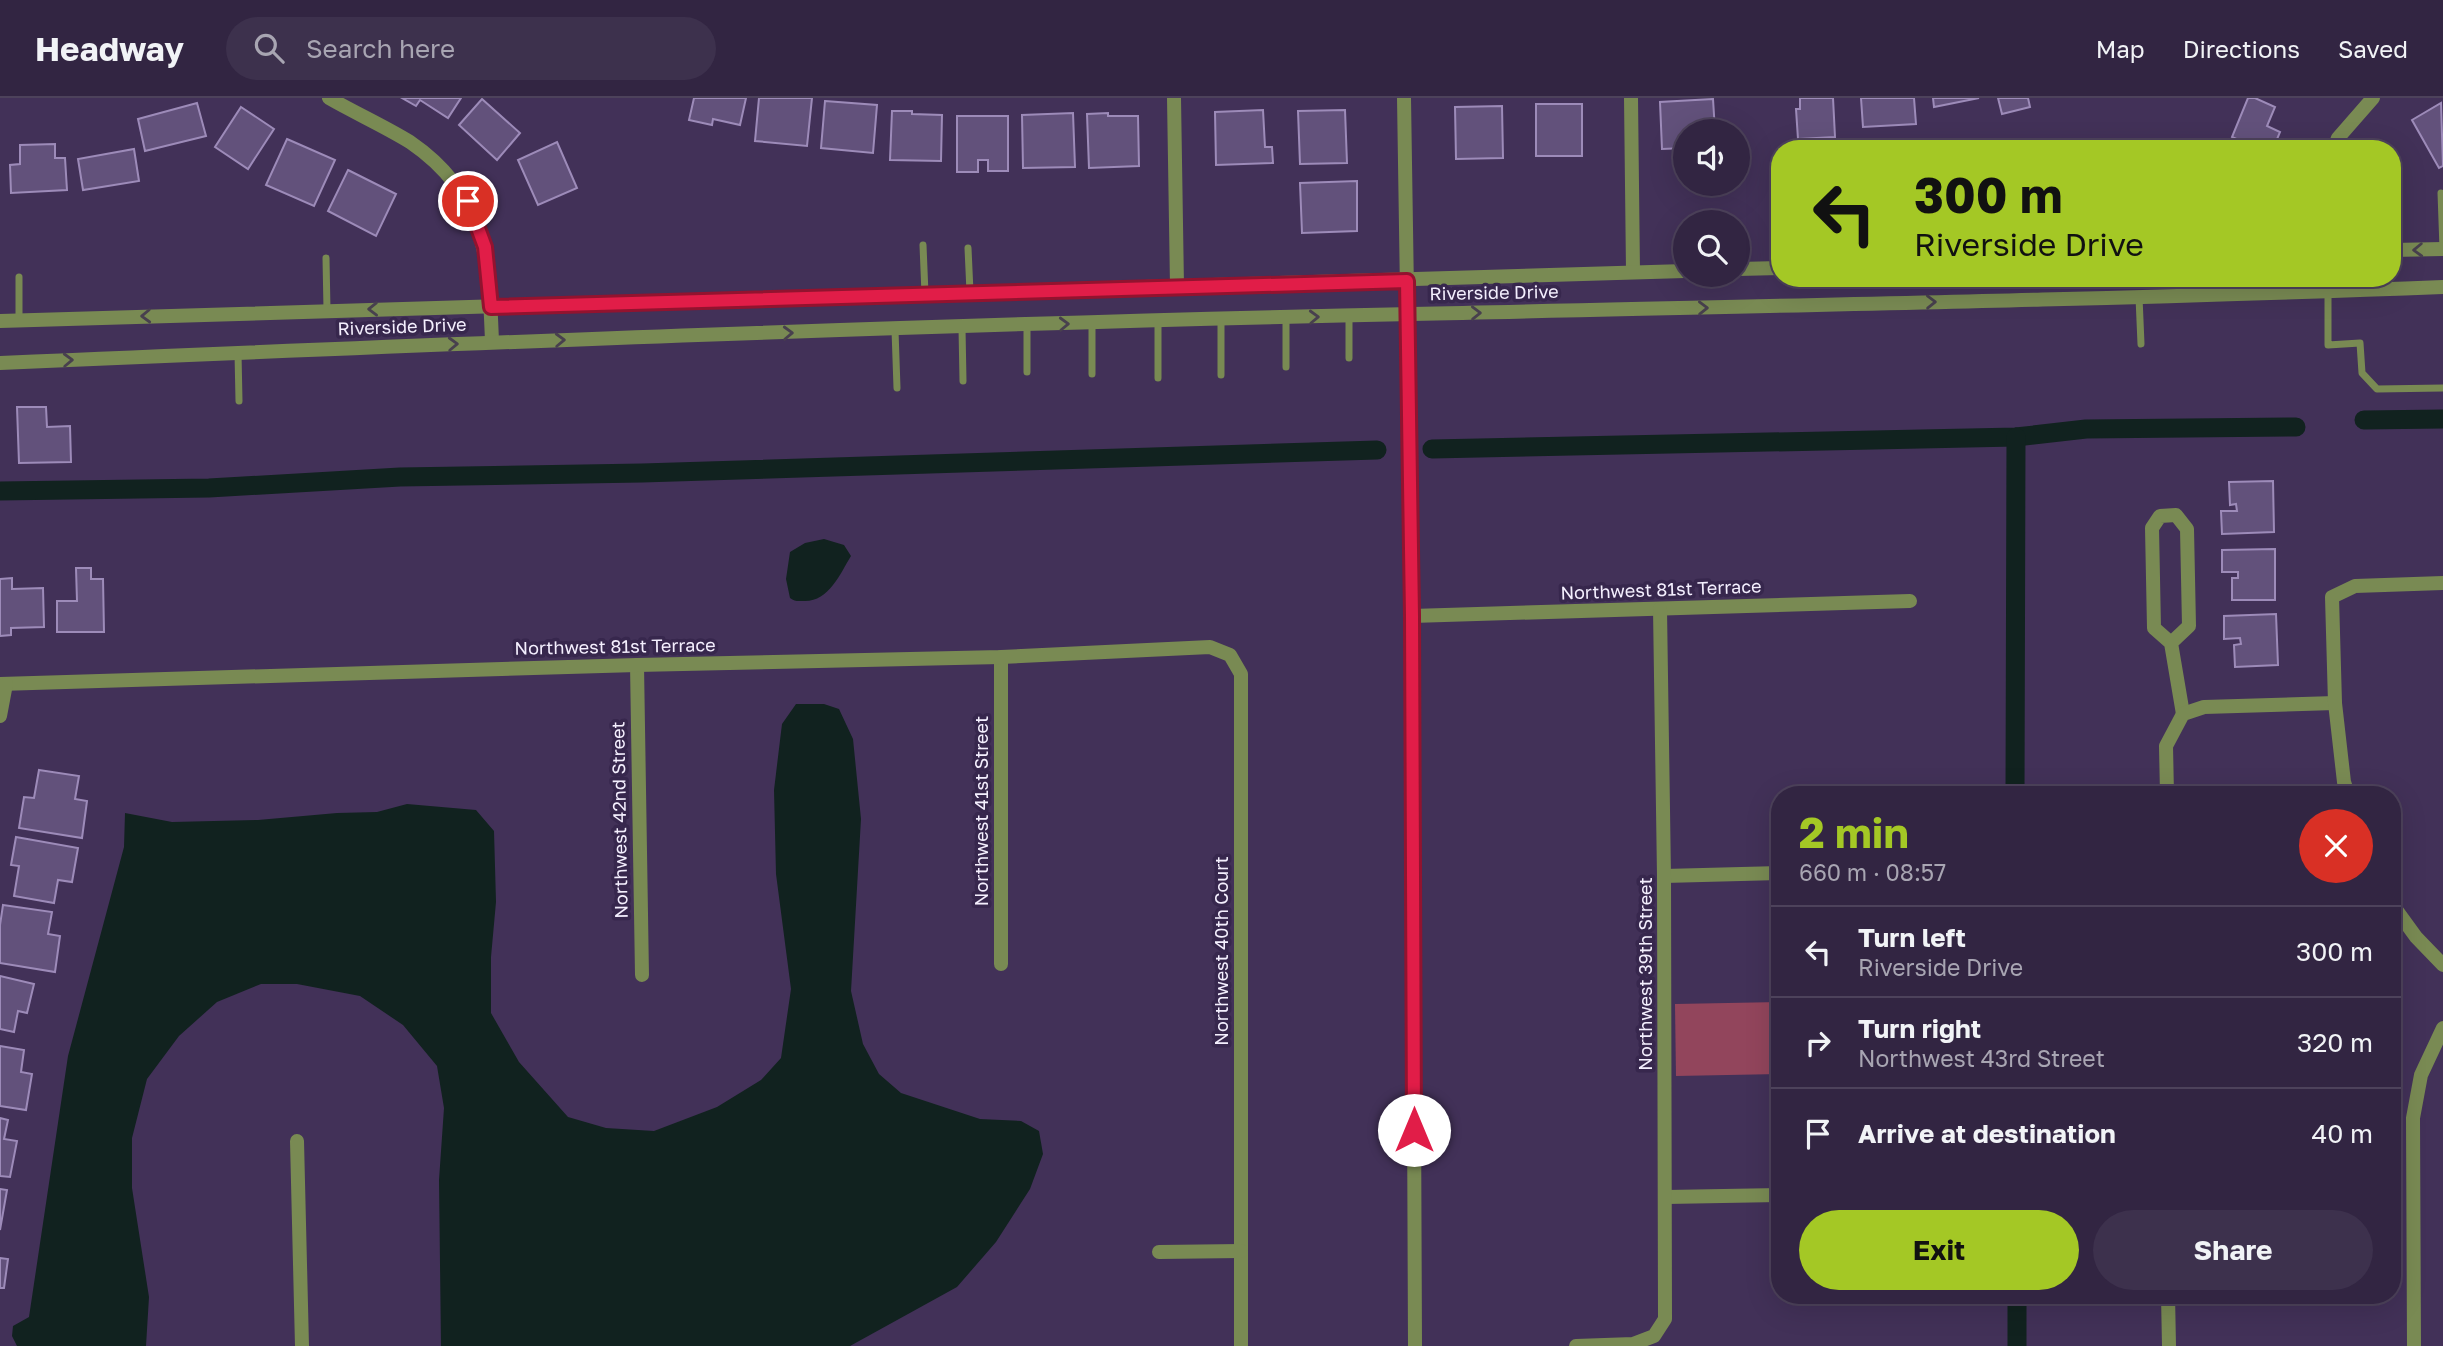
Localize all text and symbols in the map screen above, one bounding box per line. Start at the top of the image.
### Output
search box [226,17,716,80]
text: Headway [35,29,184,68]
icon: search [250,29,288,67]
text: Search here [306,33,455,64]
text: Map [2096,34,2145,63]
text: Directions [2183,34,2300,63]
text: Saved [2338,34,2408,63]
map controls [1673,119,1750,287]
button: sound [1673,119,1750,196]
text: 300 m [1914,165,2063,224]
icon: left [1799,168,1890,259]
pin [438,171,498,231]
icon: arrive [449,182,487,220]
button: search [1673,210,1750,287]
text: Riverside Drive [1914,225,2144,263]
one-way arrow [2412,242,2423,257]
street label: Riverside Drive [1429,280,1559,304]
one-way arrow [1926,294,1937,310]
one-way arrow [1699,300,1709,316]
one-way arrow [368,301,378,317]
one-way arrow [1471,305,1482,320]
one-way arrow [140,308,151,323]
one-way arrow [1309,309,1320,324]
street label: Riverside Drive [337,313,467,339]
one-way arrow [1059,317,1070,332]
one-way arrow [783,325,793,341]
one-way arrow [555,332,566,348]
one-way arrow [447,336,458,351]
one-way arrow [63,352,74,367]
street label: Northwest 81st Terrace [1560,574,1762,604]
street label: Northwest 81st Terrace [514,633,716,659]
street label: Northwest 41st Street [970,716,992,906]
street label: Northwest 42nd Street [606,721,632,919]
text: 2 min [1799,807,1909,857]
button: close [2299,809,2373,883]
street label: Northwest 40th Court [1210,856,1232,1046]
text: 660 m · 08:57 [1799,858,1946,886]
street label: Northwest 39th Street [1634,877,1656,1071]
text: Turn left [1858,922,1966,953]
icon: left [1799,933,1837,971]
text: 300 m [2296,936,2373,967]
text: Riverside Drive [1858,953,2023,981]
text: Turn right [1858,1013,1981,1044]
icon: right [1799,1024,1837,1062]
text: 320 m [2297,1027,2373,1058]
text: Northwest 43rd Street [1858,1044,2105,1072]
position arrow [1377,1093,1451,1167]
icon: arrive [1799,1115,1837,1153]
text: Arrive at destination [1858,1118,2116,1149]
text: 40 m [2312,1118,2373,1149]
button: Exit [1799,1210,2079,1290]
button: Share [2093,1210,2373,1290]

